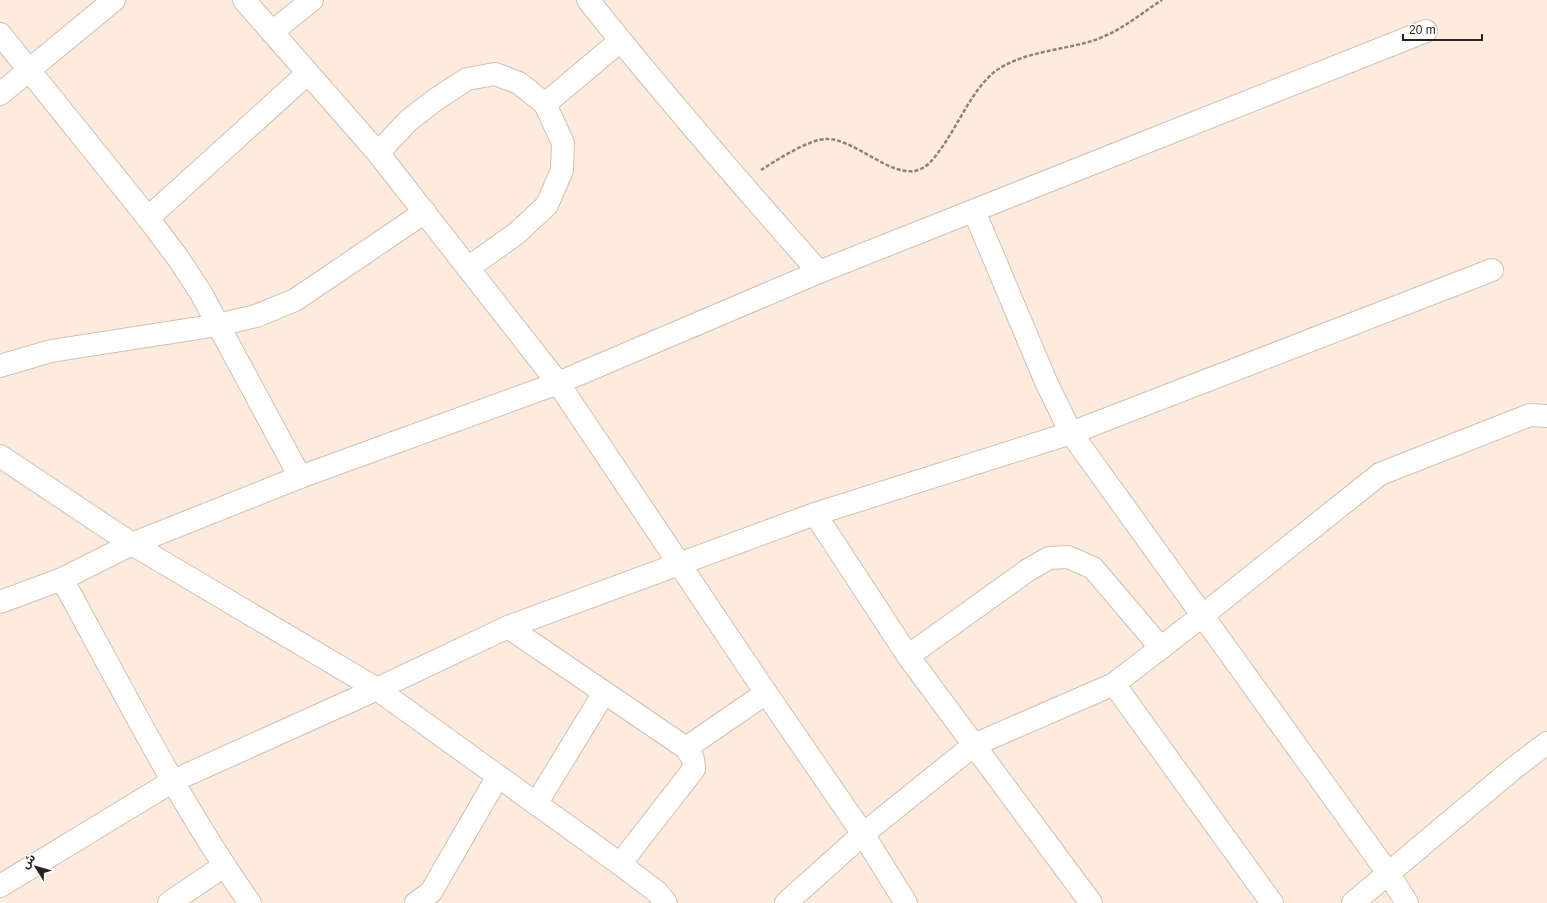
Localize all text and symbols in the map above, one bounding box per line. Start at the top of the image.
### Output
scale bar [1403,16,1482,42]
text: 20 m [1409,23,1436,37]
north arrow [16,847,56,887]
text: ش [19,851,38,871]

